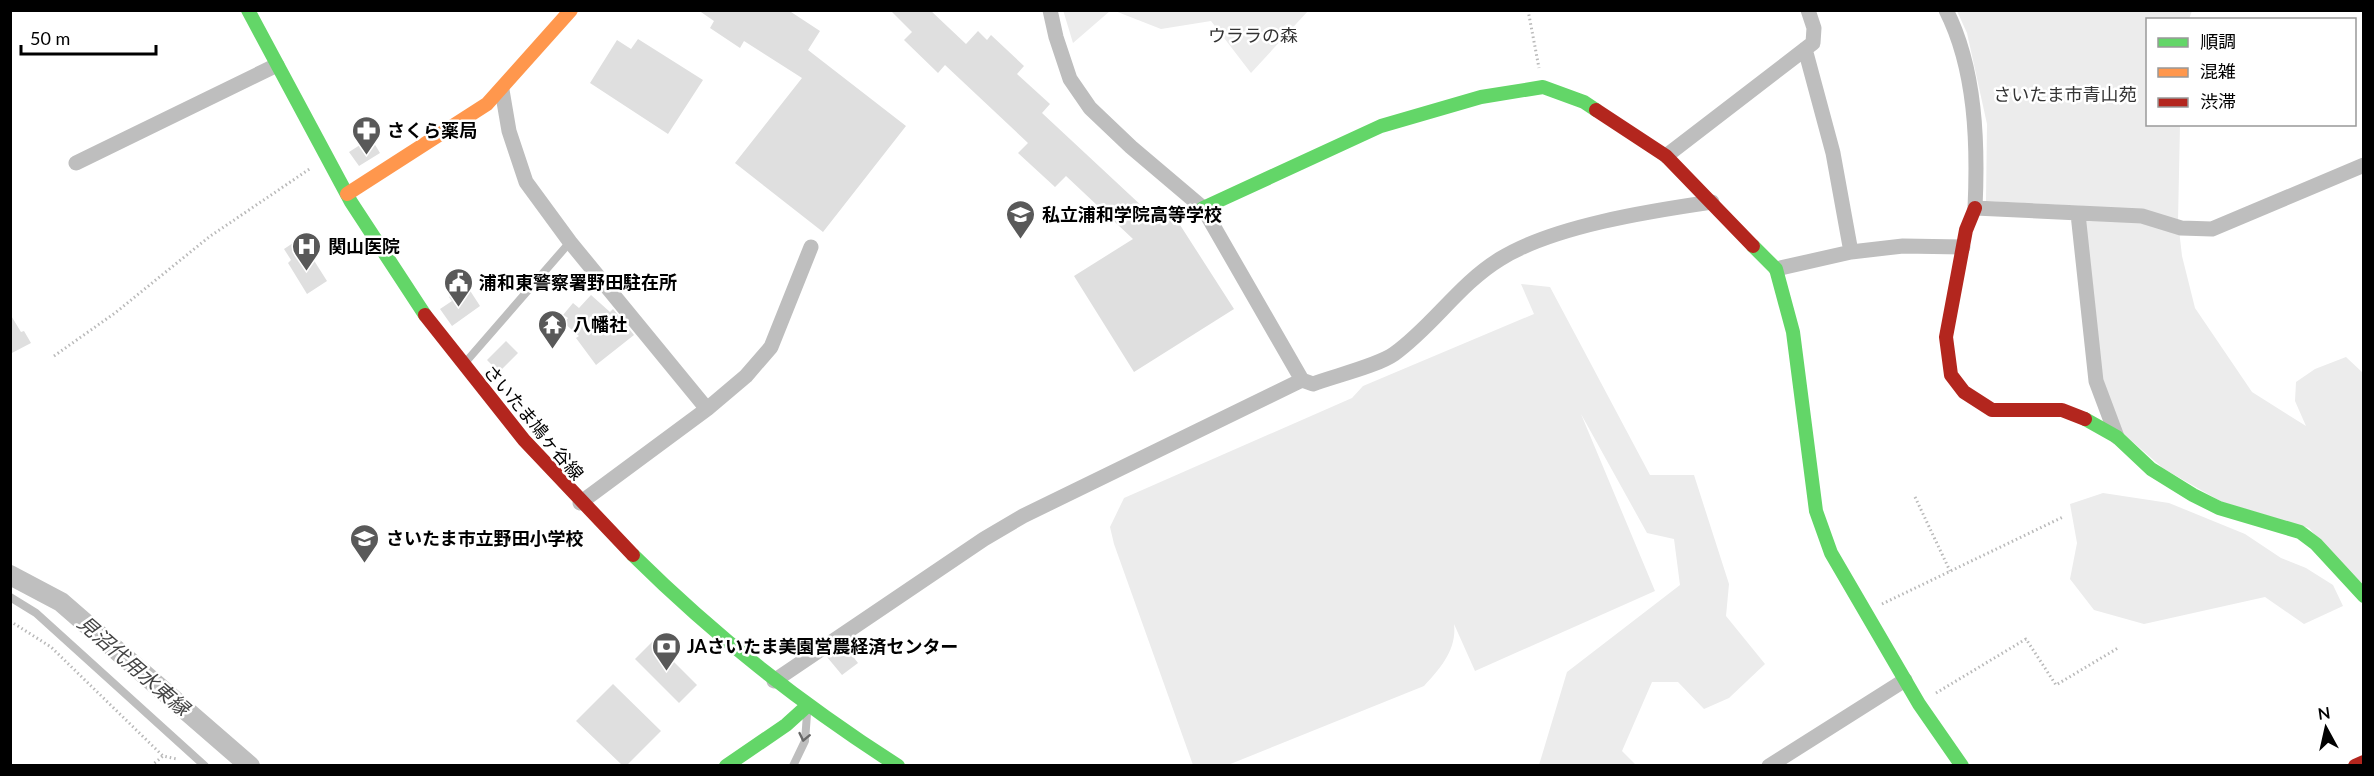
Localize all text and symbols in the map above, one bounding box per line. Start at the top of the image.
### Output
scale bar [21,18,156,56]
legend [2146,18,2356,126]
park label: ウララの森 [1208,24,1298,46]
text: 50 m [30,27,70,49]
text: 順調 [2200,30,2236,52]
text: 混雑 [2200,60,2236,82]
park label: さいたま市青山苑 [1993,83,2137,105]
text: 渋滞 [2200,90,2236,112]
pharmacy icon: さくら薬局 [350,114,382,156]
place label: さくら薬局 [387,119,477,141]
school or university icon: 私立浦和学院高等学校 [1005,198,1037,240]
place label: 私立浦和学院高等学校 [1042,203,1222,225]
hospital icon: 関山医院 [291,230,323,272]
place label: 関山医院 [328,235,400,257]
public building icon: 浦和東警察署野田駐在所 [442,266,474,308]
place label: 浦和東警察署野田駐在所 [479,271,677,293]
temple icon: 八幡社 [536,308,568,350]
place label: 八幡社 [573,313,627,335]
street label: さいたま鳩ヶ谷線 [479,360,589,484]
school or university icon: さいたま市立野田小学校 [349,522,381,564]
place label: さいたま市立野田小学校 [386,527,583,549]
water label: 見沼代用水東縁 [73,610,196,721]
bank icon: JAさいたま美園営農経済センター [650,630,682,672]
place label: JAさいたま美園営農経済センター [687,635,959,657]
north arrow [2296,698,2356,758]
text: N [2316,702,2331,723]
one-way arrow [798,732,811,742]

